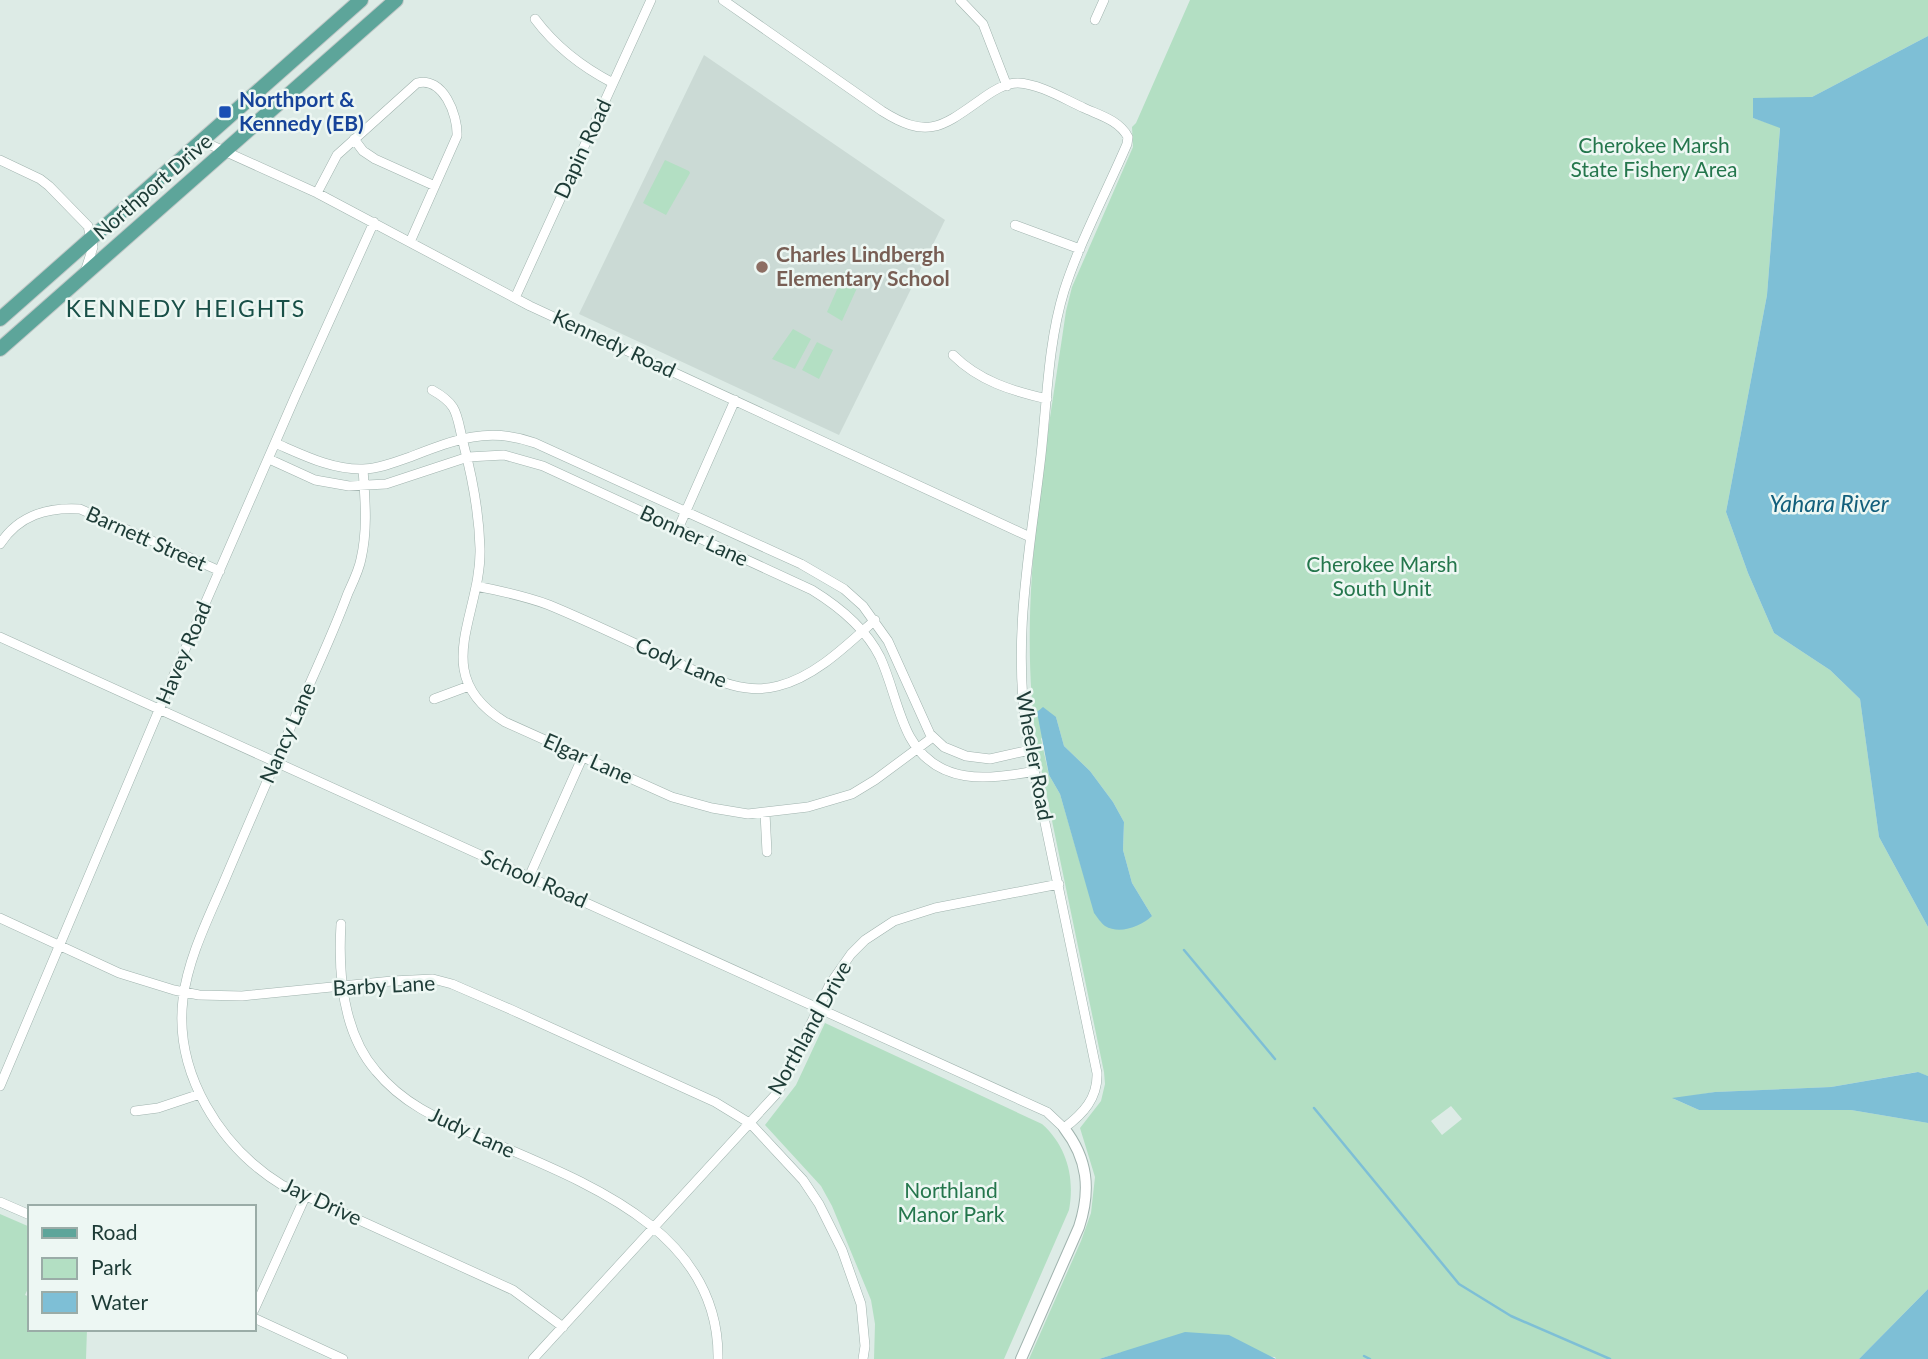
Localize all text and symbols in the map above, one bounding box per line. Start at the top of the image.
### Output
place label: Northport & Kennedy (EB) [239,86,364,135]
street label: Dapin Road [548,95,616,202]
marker: Northport & Kennedy (EB) [217,104,233,120]
street label: Northport Drive [88,128,216,244]
park label: Cherokee Marsh State Fishery Area [1570,132,1738,181]
place label: Charles Lindbergh Elementary School [776,241,950,290]
marker: Charles Lindbergh Elementary School [754,259,770,275]
district label: KENNEDY HEIGHTS [66,294,306,322]
street label: Kennedy Road [549,303,680,382]
water label: Yahara River [1769,489,1890,517]
street label: Bonner Lane [637,499,753,571]
street label: Barnett Street [82,500,211,576]
park label: Cherokee Marsh South Unit [1306,551,1458,600]
street label: Havey Road [150,597,216,708]
street label: Cody Lane [632,631,731,692]
street label: Nancy Lane [253,678,320,787]
street label: Wheeler Road [1012,689,1059,822]
street label: Elgar Lane [540,727,637,788]
street label: School Road [478,843,592,912]
street label: Northland Drive [762,956,856,1098]
street label: Barby Lane [332,969,436,1000]
street label: Judy Lane [426,1101,520,1162]
street label: Jay Drive [279,1171,366,1230]
park label: Northland Manor Park [898,1177,1005,1226]
legend [28,1205,256,1331]
text: Road [91,1219,138,1244]
text: Park [91,1254,132,1279]
text: Water [91,1289,148,1314]

